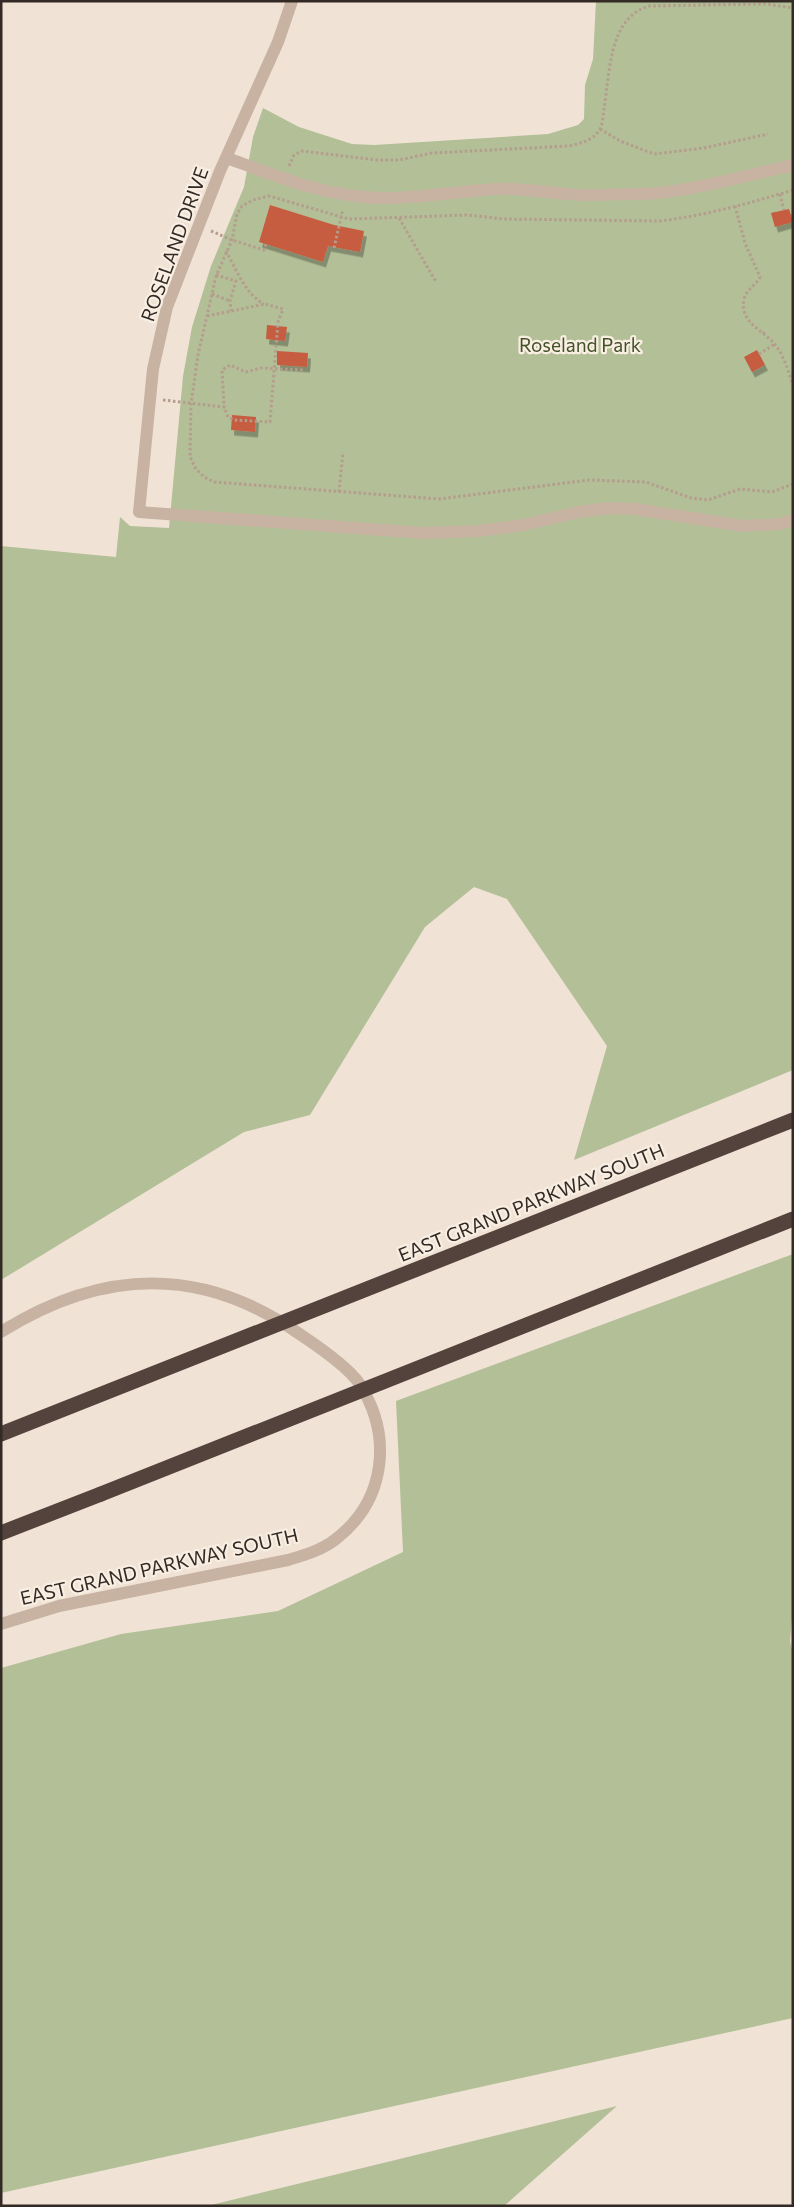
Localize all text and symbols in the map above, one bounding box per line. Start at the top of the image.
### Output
street label: ROSELAND DRIVE [135,164,213,324]
park label: Roseland Park [519,333,641,356]
street label: EAST GRAND PARKWAY SOUTH [395,1138,667,1266]
street label: EAST GRAND PARKWAY SOUTH [18,1523,300,1609]

